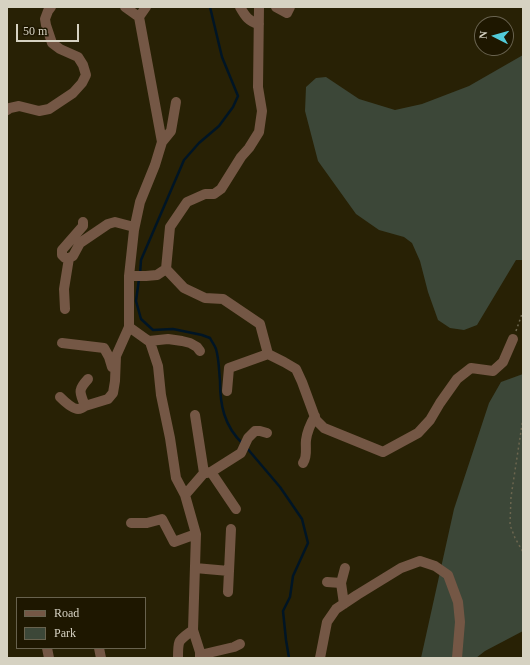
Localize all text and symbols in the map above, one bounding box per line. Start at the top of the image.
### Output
scale bar [18,16,81,42]
north arrow [474,16,514,56]
text: 50 m [23,24,47,38]
text: N [477,30,489,39]
legend [16,597,146,649]
text: Road [54,606,79,620]
text: Park [54,626,76,640]

